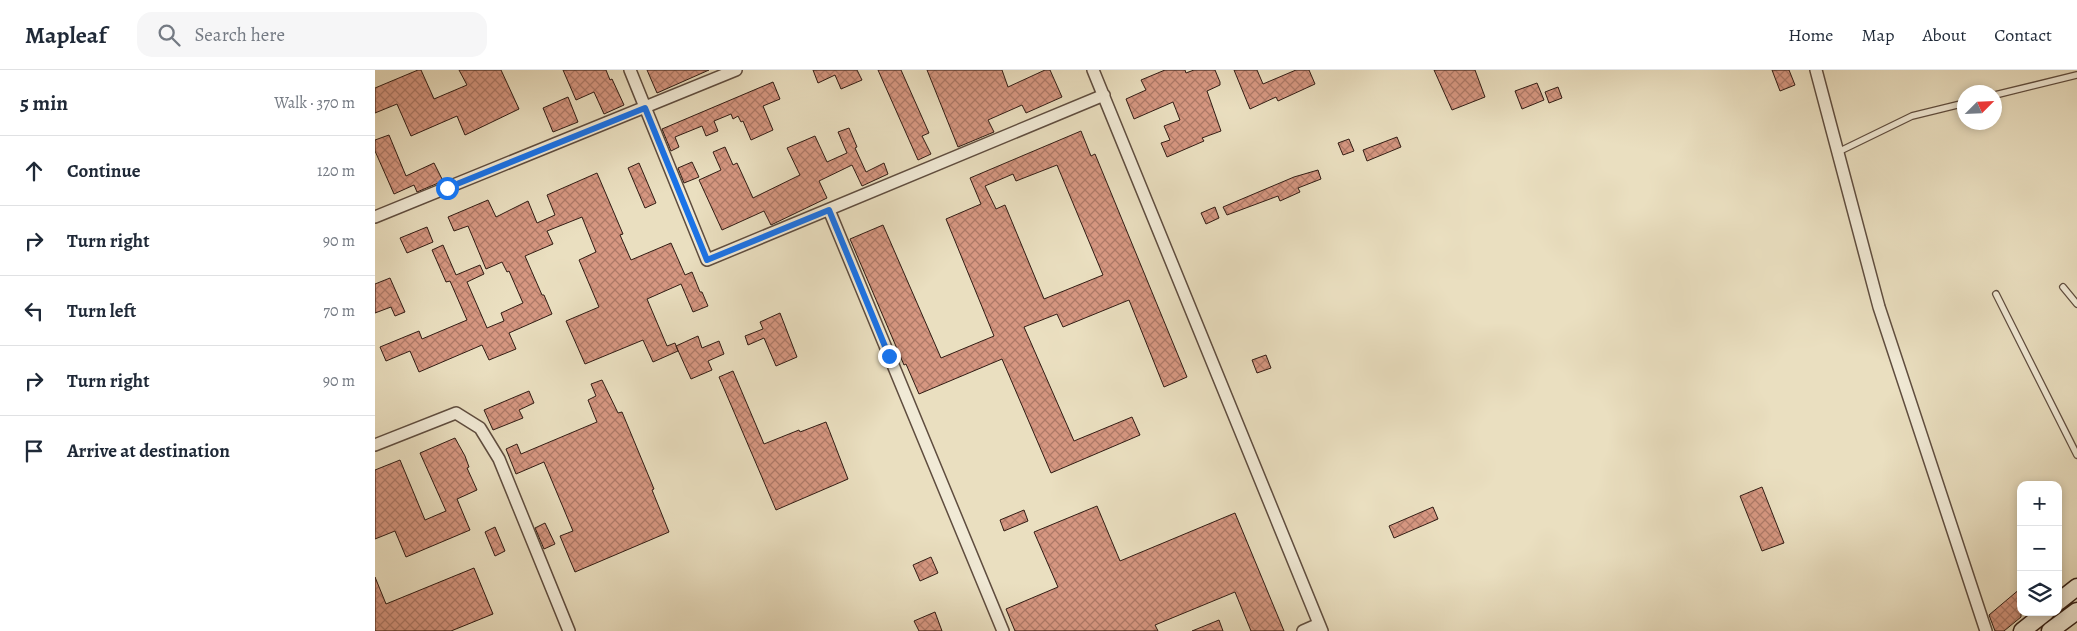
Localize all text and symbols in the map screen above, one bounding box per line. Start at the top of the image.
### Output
search box [137,12,487,57]
text: Mapleaf [25,19,107,51]
icon: search [155,21,183,49]
text: Search here [195,22,285,48]
text: Home [1788,23,1833,47]
text: Map [1861,23,1894,47]
text: About [1922,23,1966,47]
text: Contact [1994,23,2052,47]
north arrow [1957,85,2002,130]
text: 5 min [20,89,68,117]
text: Walk · 370 m [274,92,355,114]
icon: ahead [20,157,48,185]
text: Continue [67,158,141,184]
text: 120 m [317,160,355,182]
route start [436,177,459,200]
icon: right [20,227,48,255]
text: Turn right [67,228,149,254]
text: 90 m [323,230,355,252]
icon: left [20,297,48,325]
text: Turn left [67,298,136,324]
text: 70 m [323,300,355,322]
route end [878,345,901,368]
icon: right [20,367,48,395]
text: Turn right [67,368,149,394]
text: 90 m [323,370,355,392]
icon: arrive [20,437,48,465]
text: Arrive at destination [67,438,230,464]
map controls [2017,481,2062,616]
button: + [2017,481,2062,526]
button: − [2017,526,2062,571]
button: layers [2017,571,2062,616]

